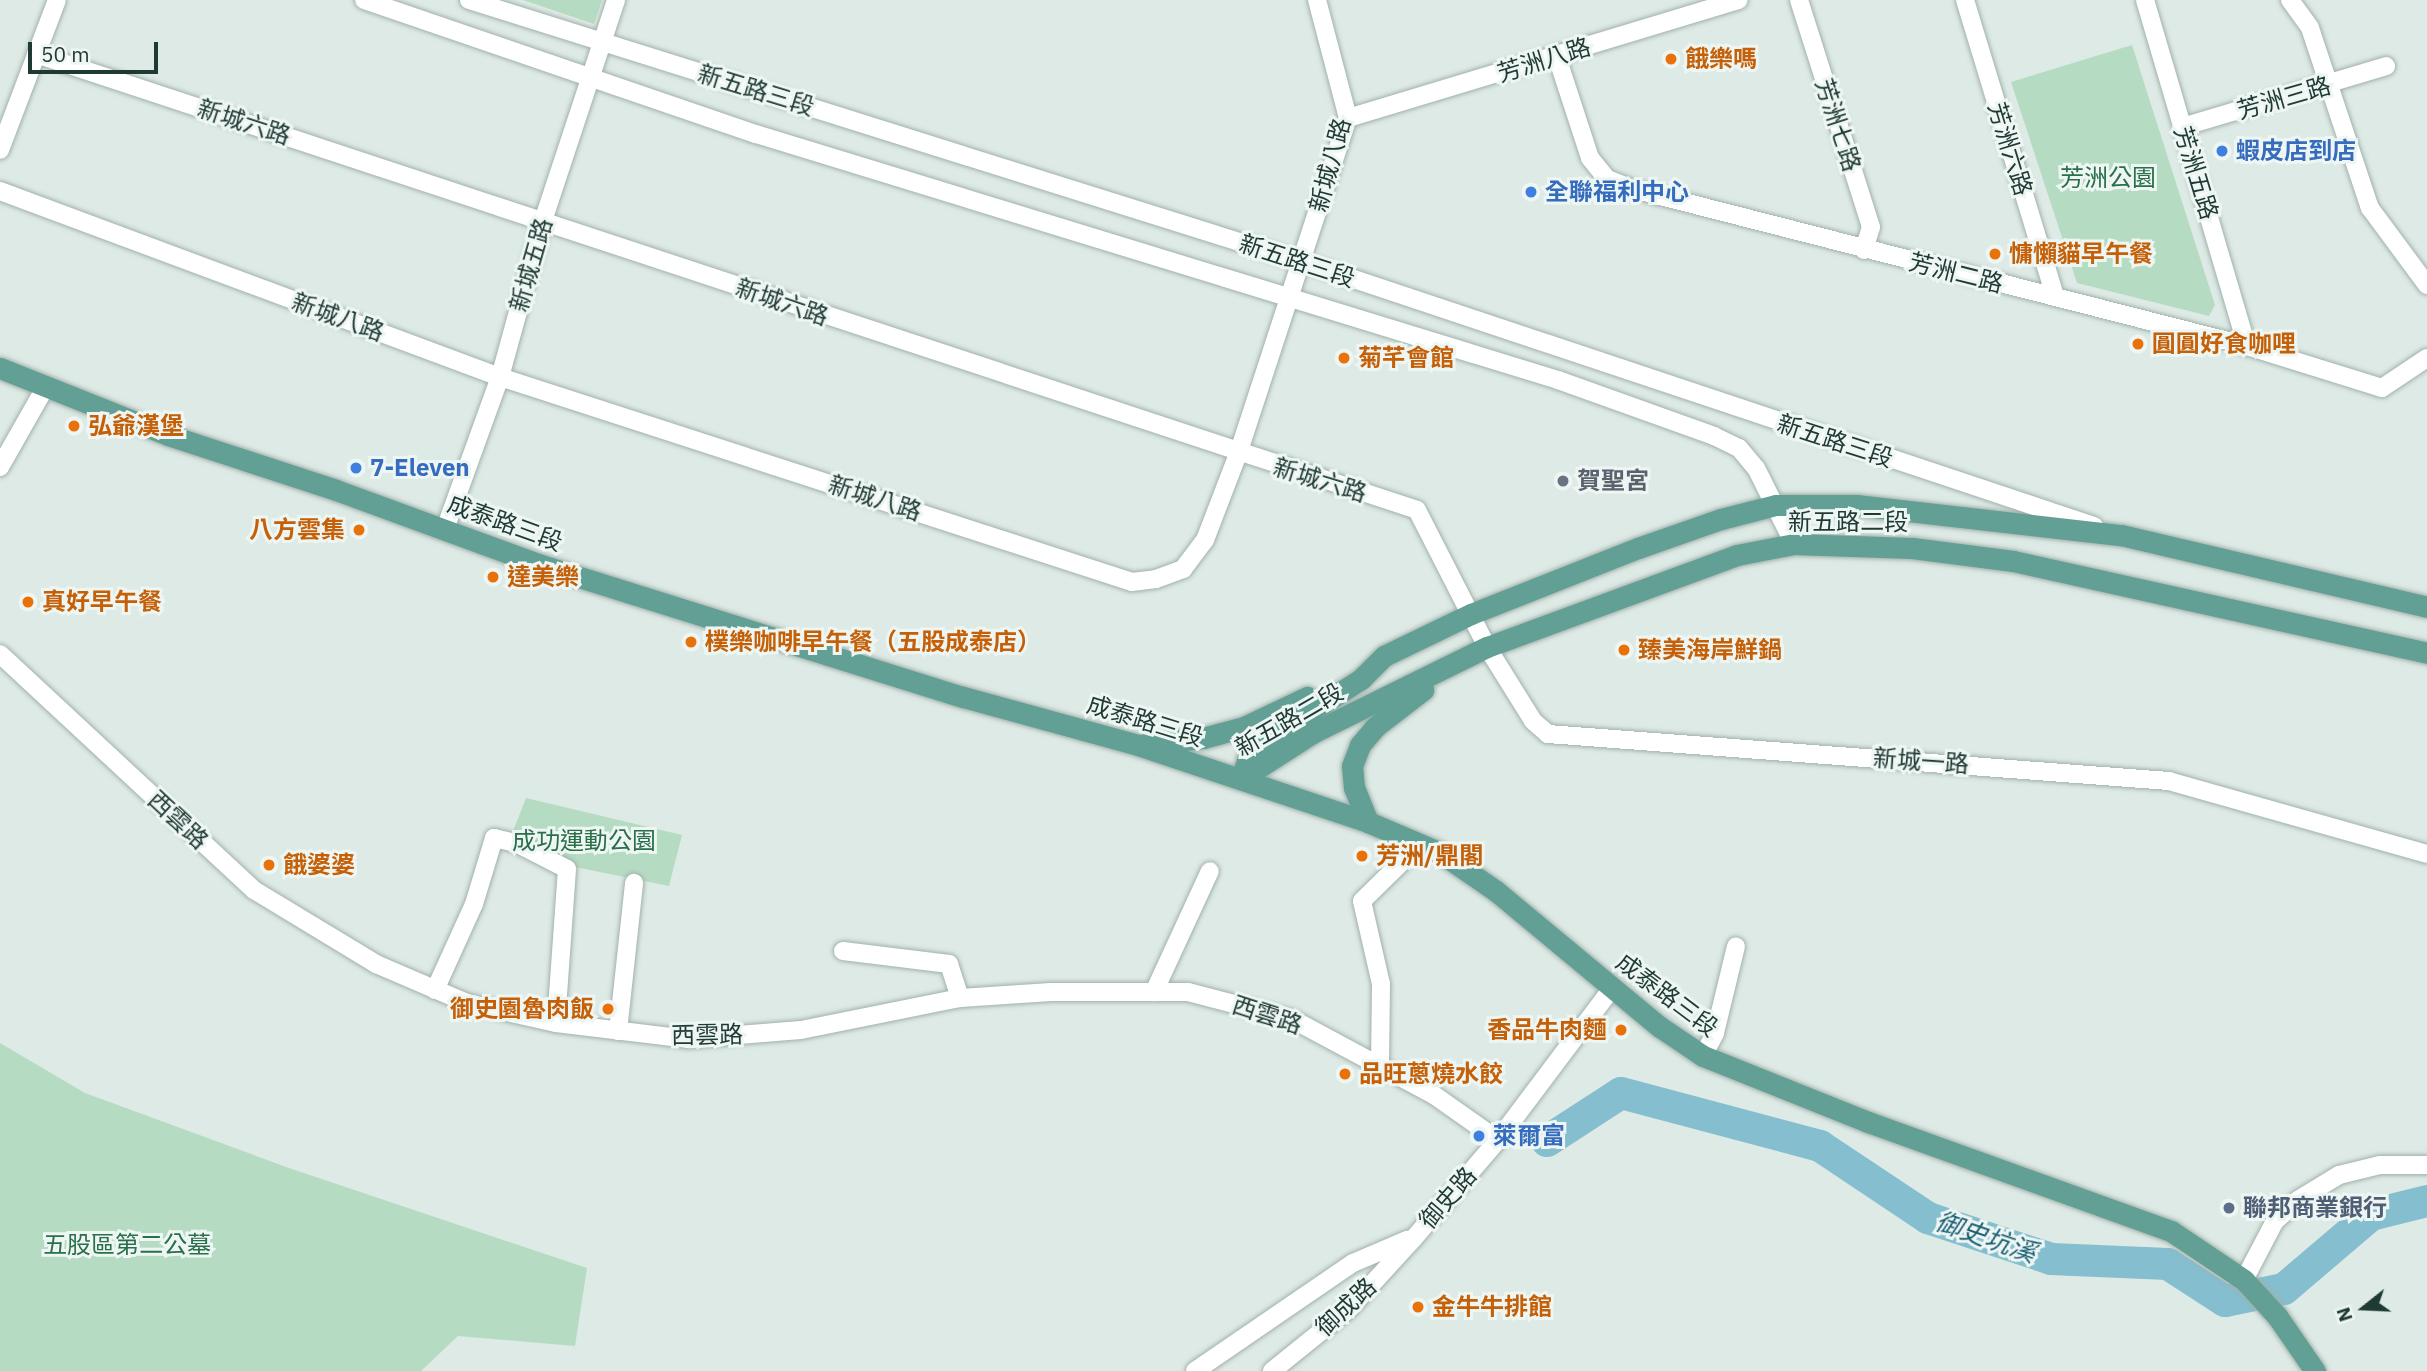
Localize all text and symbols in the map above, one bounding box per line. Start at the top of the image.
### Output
scale bar [32,28,161,72]
street label: 芳洲八路 [1494,32,1594,88]
text: 50 m [41,40,90,68]
place label: 餓樂嗎 [1685,45,1757,73]
marker: 餓樂嗎 [1663,51,1679,67]
street label: 新五路三段 [694,59,818,121]
street label: 芳洲三路 [2234,71,2334,125]
street label: 芳洲七路 [1809,75,1867,175]
street label: 新城六路 [194,93,294,151]
street label: 芳洲六路 [1982,99,2038,199]
street label: 新城八路 [1304,115,1356,215]
street label: 芳洲五路 [2168,123,2224,223]
place label: 蝦皮店到店 [2236,137,2356,165]
marker: 蝦皮店到店 [2214,143,2230,159]
park label: 芳洲公園 [2060,164,2156,192]
place label: 全聯福利中心 [1545,178,1689,206]
marker: 全聯福利中心 [1523,184,1539,200]
street label: 新城五路 [504,215,558,315]
street label: 新五路三段 [1235,229,1359,293]
place label: 慵懶貓早午餐 [2009,240,2153,268]
marker: 慵懶貓早午餐 [1987,246,2003,262]
street label: 芳洲二路 [1906,247,2006,299]
street label: 新城六路 [732,273,832,331]
street label: 新城八路 [288,287,388,347]
place label: 圓圓好食咖哩 [2152,330,2296,358]
marker: 圓圓好食咖哩 [2130,336,2146,352]
place label: 菊芊會館 [1358,344,1454,372]
marker: 菊芊會館 [1336,350,1352,366]
street label: 新五路三段 [1773,409,1897,473]
place label: 弘爺漢堡 [88,412,184,440]
marker: 弘爺漢堡 [66,418,82,434]
street label: 新城六路 [1270,452,1370,508]
place label: 7-Eleven [370,454,470,482]
marker: 7-Eleven [348,460,364,476]
place label: 賀聖宮 [1577,467,1649,495]
street label: 新城八路 [825,469,925,527]
marker: 賀聖宮 [1555,473,1571,489]
street label: 成泰路三段 [444,489,566,557]
street label: 新五路二段 [1788,508,1908,536]
place label: 八方雲集 [249,516,345,544]
marker: 八方雲集 [351,522,367,538]
place label: 達美樂 [507,563,579,591]
marker: 達美樂 [485,569,501,585]
place label: 真好早午餐 [42,588,162,616]
marker: 真好早午餐 [20,594,36,610]
place label: 樸樂咖啡早午餐（五股成泰店） [705,628,1041,656]
marker: 樸樂咖啡早午餐（五股成泰店） [683,634,699,650]
place label: 臻美海岸鮮鍋 [1638,636,1782,664]
marker: 臻美海岸鮮鍋 [1616,642,1632,658]
street label: 新五路二段 [1230,678,1348,762]
street label: 成泰路三段 [1083,690,1207,752]
street label: 新城一路 [1872,743,1970,779]
street label: 西雲路 [142,785,214,855]
park label: 成功運動公園 [512,827,656,855]
place label: 芳洲/鼎閣 [1376,842,1483,870]
marker: 芳洲/鼎閣 [1354,848,1370,864]
place label: 餓婆婆 [283,851,355,879]
marker: 餓婆婆 [261,857,277,873]
street label: 成泰路三段 [1610,947,1724,1043]
street label: 西雲路 [1228,990,1306,1040]
place label: 御史園魯肉飯 [450,995,594,1023]
marker: 御史園魯肉飯 [600,1001,616,1017]
place label: 香品牛肉麵 [1487,1016,1607,1044]
street label: 西雲路 [671,1020,743,1050]
marker: 香品牛肉麵 [1613,1022,1629,1038]
place label: 品旺蔥燒水餃 [1359,1060,1503,1088]
marker: 品旺蔥燒水餃 [1337,1066,1353,1082]
place label: 萊爾富 [1493,1122,1565,1150]
marker: 萊爾富 [1471,1128,1487,1144]
street label: 御史路 [1414,1161,1482,1235]
place label: 聯邦商業銀行 [2243,1194,2387,1222]
marker: 聯邦商業銀行 [2221,1200,2237,1216]
water label: 御史坑溪 [1932,1205,2040,1269]
park label: 五股區第二公墓 [43,1231,211,1259]
street label: 御成路 [1310,1272,1382,1342]
north arrow [2329,1273,2399,1343]
place label: 金牛牛排館 [1432,1293,1552,1321]
marker: 金牛牛排館 [1410,1299,1426,1315]
text: N [2330,1304,2358,1325]

